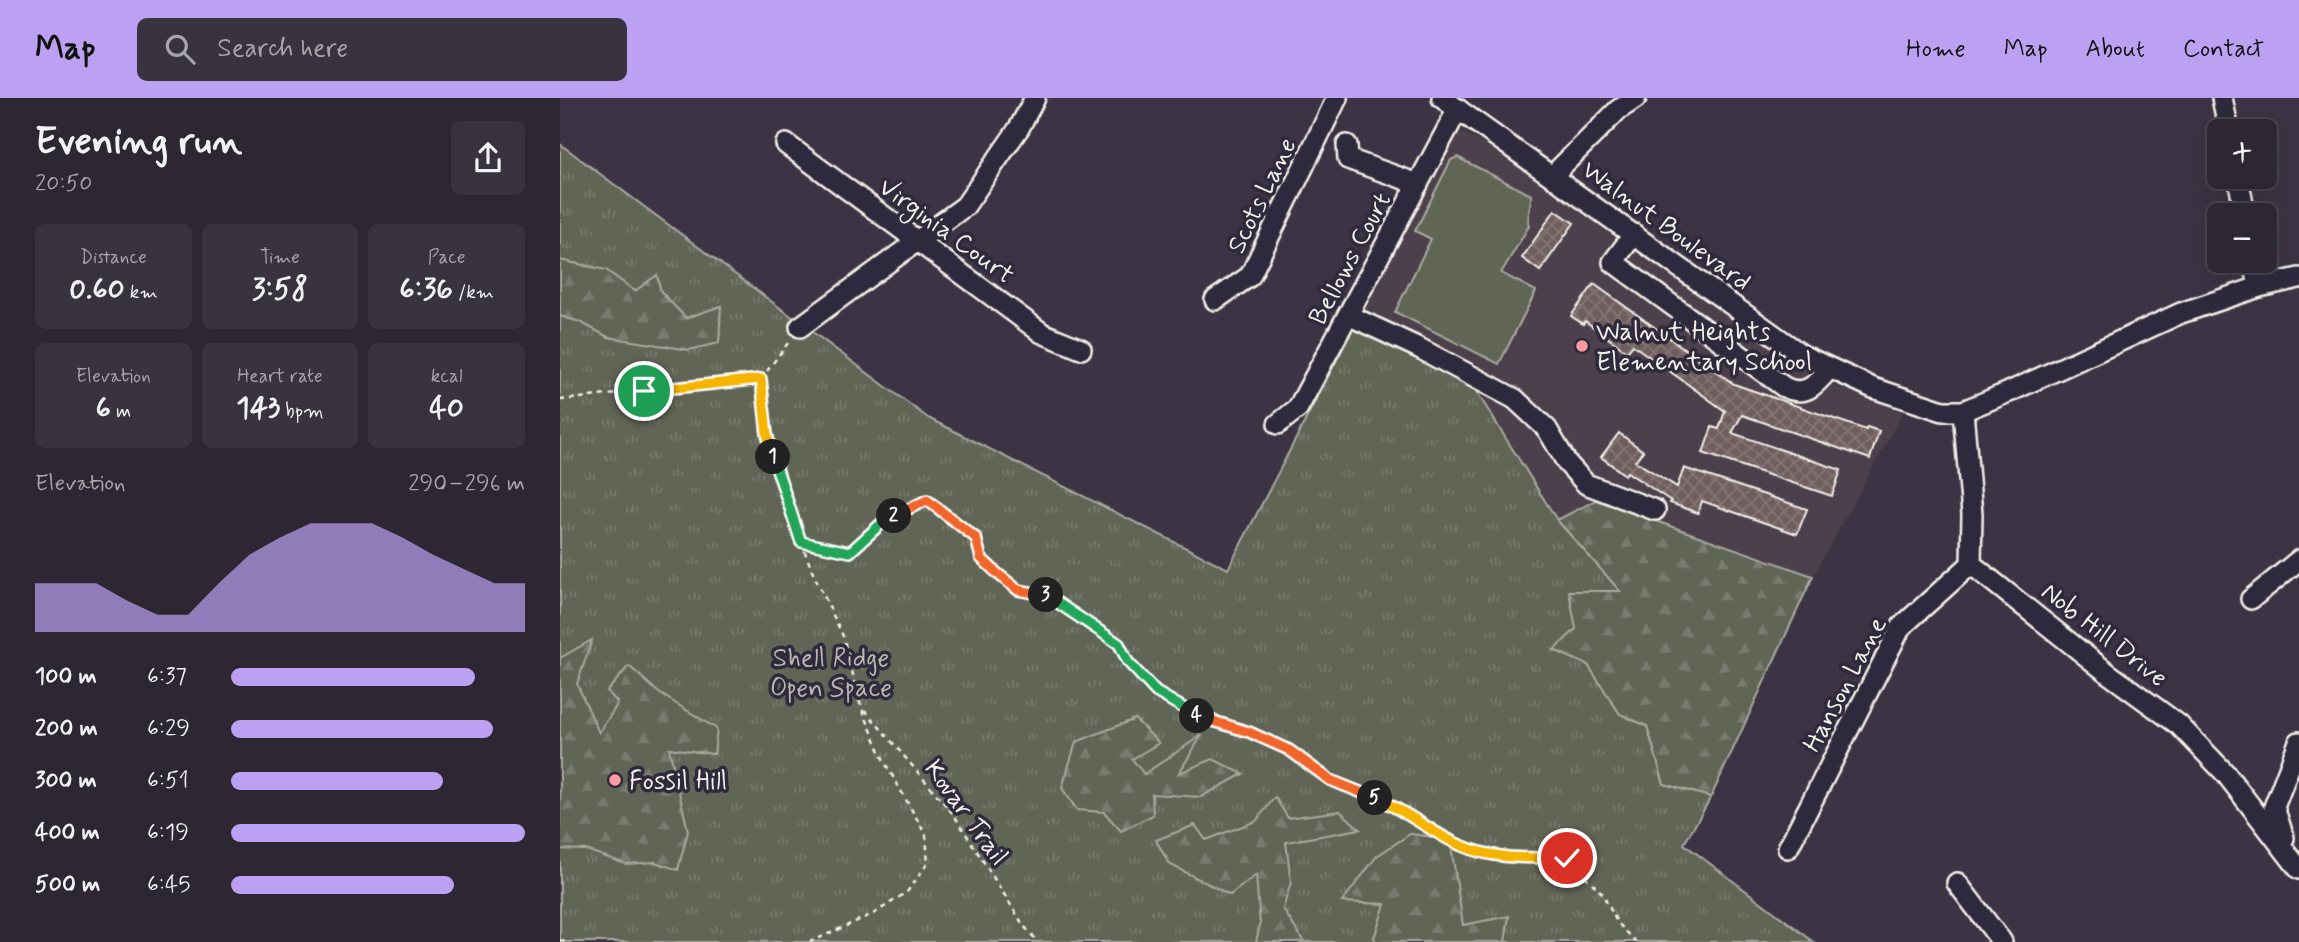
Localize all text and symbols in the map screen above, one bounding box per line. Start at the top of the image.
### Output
search box [137,18,627,81]
text: Map [35,27,95,71]
icon: search [161,30,199,68]
text: Search here [217,32,348,66]
text: Home [1906,34,1966,65]
text: Map [2004,34,2048,65]
text: About [2086,34,2145,65]
text: Contact [2183,34,2264,65]
text: Evening run [35,118,242,167]
map controls [2207,119,2277,273]
button: + [2207,119,2277,189]
button: share [451,121,525,195]
street label: Scots Lane [1220,132,1305,259]
street label: Walnut Boulevard [1574,154,1757,300]
text: 20:50 [35,169,93,199]
street label: Virginia Court [870,171,1021,294]
street label: Bellows Court [1302,187,1400,331]
button: − [2207,203,2277,273]
text: Distance [80,245,147,270]
text: Time [260,245,300,270]
text: Pace [428,245,466,270]
text: 0.60 [69,270,125,309]
text: 3:58 [252,270,308,309]
text: 6:36 [399,270,453,309]
text: km [125,280,158,305]
text: /km [453,280,494,305]
place label: Walnut Heights Elementary School [1596,316,1812,380]
marker: Walnut Heights Elementary School [1574,338,1590,354]
pin [614,361,674,421]
text: Elevation [76,364,151,389]
text: Heart rate [237,364,323,389]
text: kcal [431,364,463,389]
icon: arrive [625,372,663,410]
text: 6 [96,389,111,428]
text: 143 [236,389,280,428]
text: 40 [429,389,464,428]
text: m [111,399,131,424]
text: bpm [280,399,324,424]
pin: 1 [756,440,790,474]
text: 1 [768,444,777,469]
text: Elevation [35,469,126,499]
text: 290–296 m [408,469,525,499]
pin: 2 [876,498,912,534]
text: 2 [889,503,898,528]
street label: Nob Hill Drive [2034,576,2174,696]
pin: 3 [1028,578,1064,612]
text: 3 [1041,582,1050,607]
street label: Hanson Lane [1796,611,1896,759]
park label: Shell Ridge Open Space [770,642,892,706]
text: 100 m [35,662,97,692]
text: 6:37 [147,662,187,692]
pin: 4 [1180,698,1214,734]
text: 4 [1191,703,1202,728]
text: 200 m [35,714,98,744]
text: 6:29 [147,714,190,744]
street label: Kovar Trail [916,754,1015,873]
place label: Fossil Hill [629,765,727,799]
text: 300 m [35,766,97,796]
text: 6:51 [147,766,189,796]
marker: Fossil Hill [607,772,623,788]
pin: 5 [1358,780,1392,816]
text: 5 [1369,785,1380,810]
text: 400 m [35,818,100,848]
text: 6:19 [147,818,189,848]
pin [1537,828,1597,888]
icon: check [1548,839,1586,877]
text: 500 m [35,870,100,900]
text: 6:45 [147,870,191,900]

